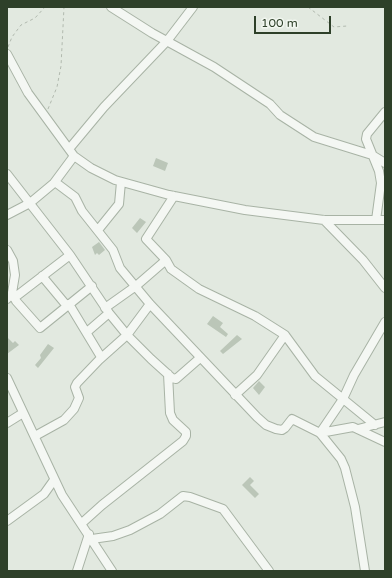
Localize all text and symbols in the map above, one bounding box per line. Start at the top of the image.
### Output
scale bar [256,8,333,34]
text: 100 m [261,16,298,30]

